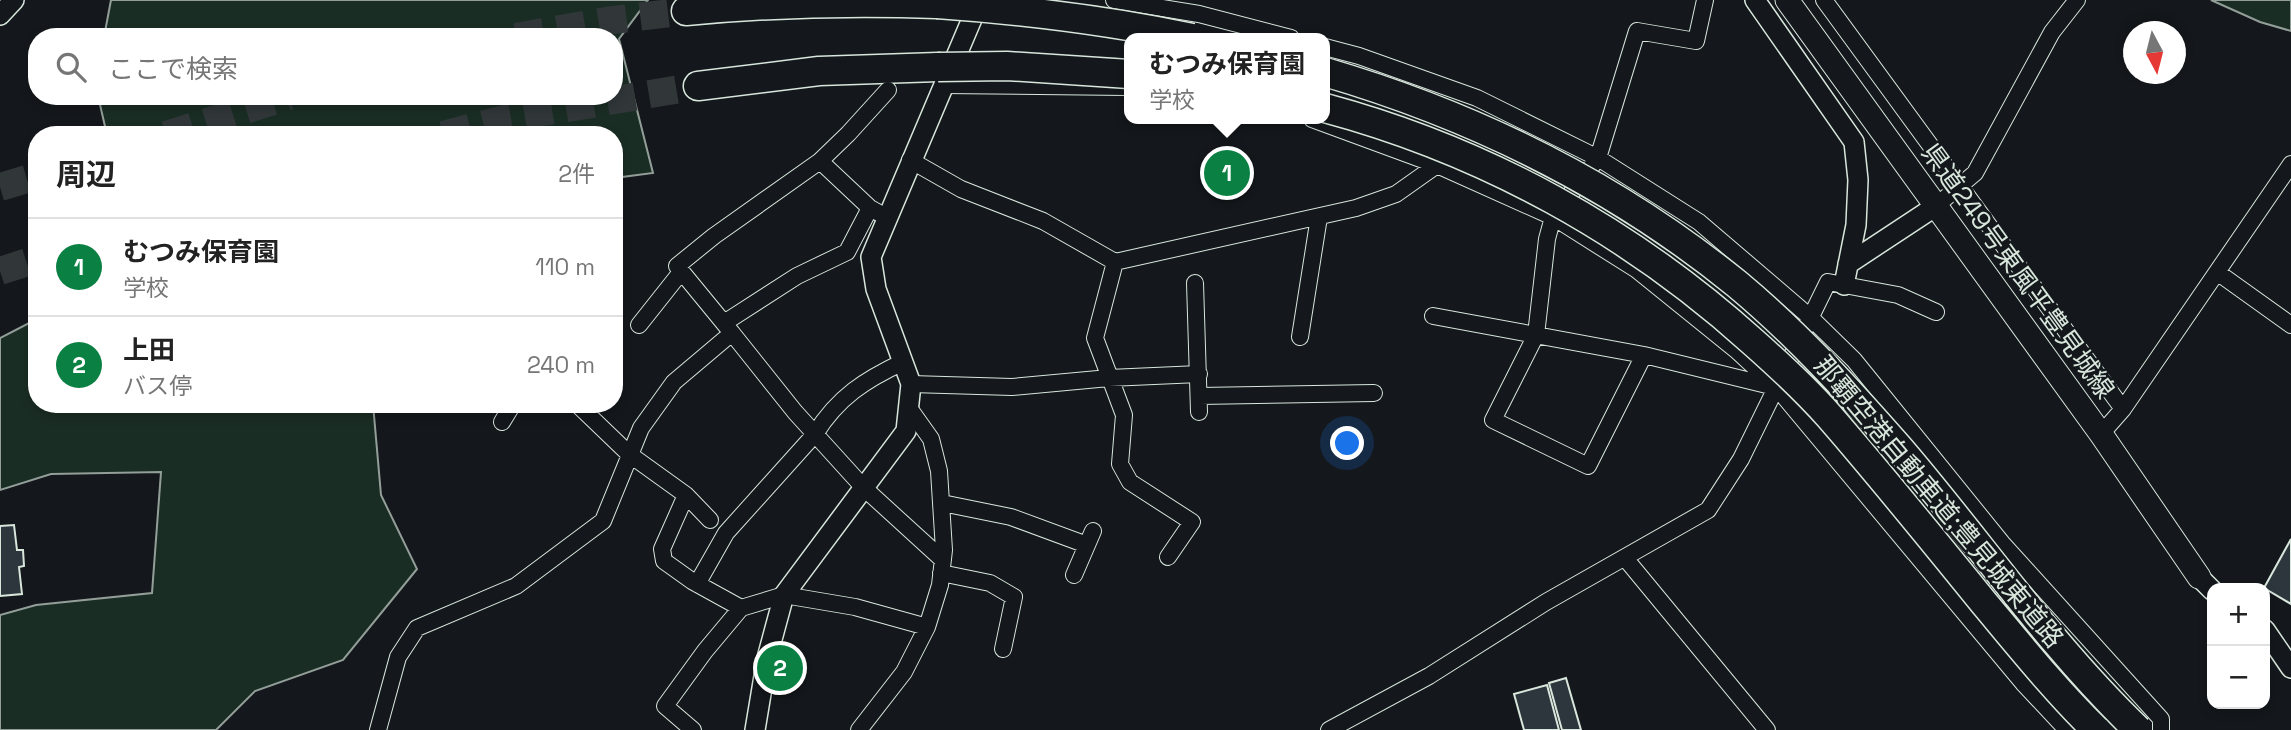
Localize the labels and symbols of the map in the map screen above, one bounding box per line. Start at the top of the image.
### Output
north arrow [2123,21,2186,84]
street label: 県道249号東風平豊見城線 [1914,137,2122,405]
pin: 1 [1204,147,1250,199]
street label: 那覇空港自動車道;豊見城東道路 [1807,349,2071,655]
your location [1330,426,1364,460]
pin: 2 [757,642,803,694]

